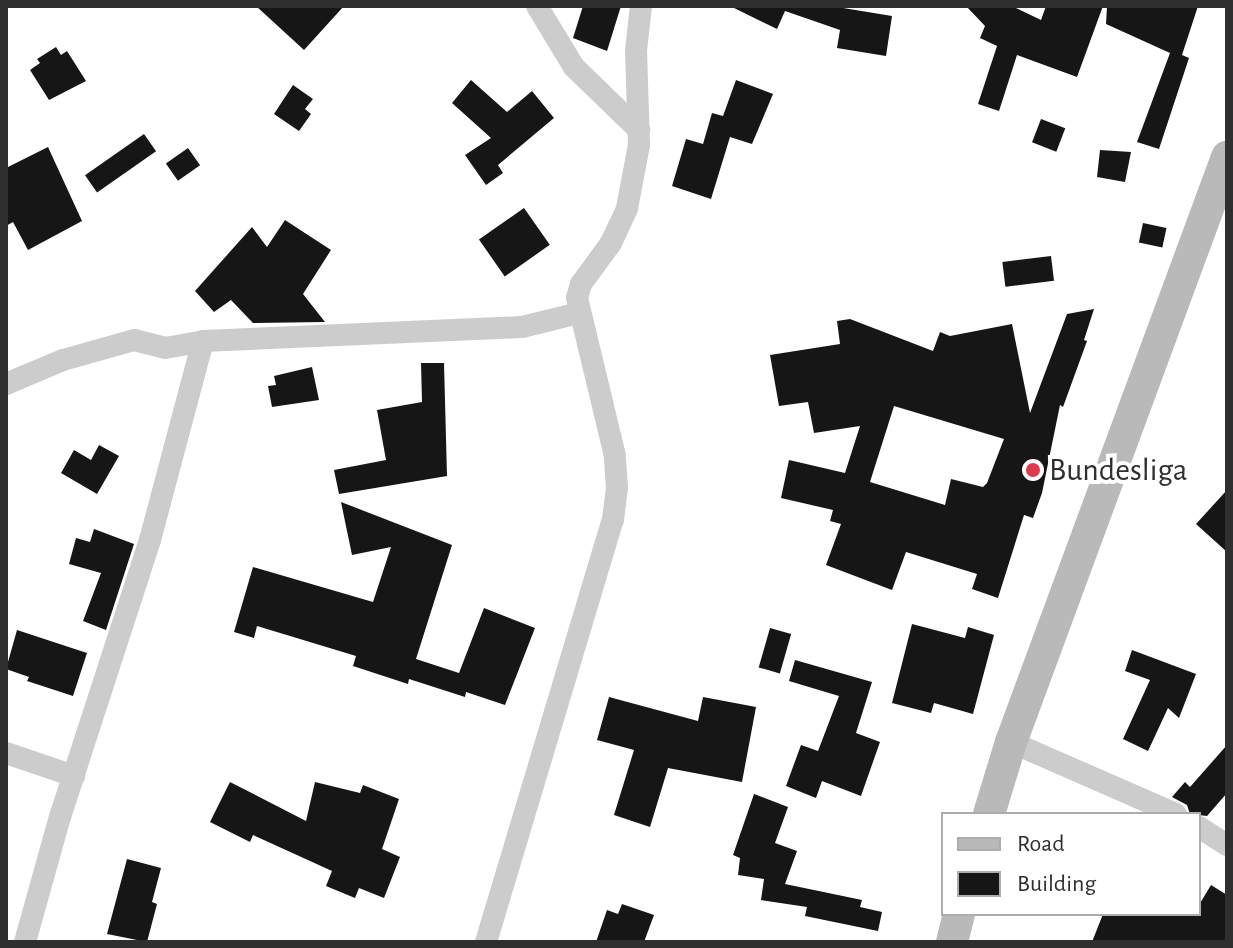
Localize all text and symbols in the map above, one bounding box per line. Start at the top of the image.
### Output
place label: Bundesliga [1049,451,1187,489]
marker: Bundesliga [1024,461,1042,479]
legend [941,812,1201,916]
text: Road [1017,832,1065,856]
text: Building [1017,872,1096,896]

